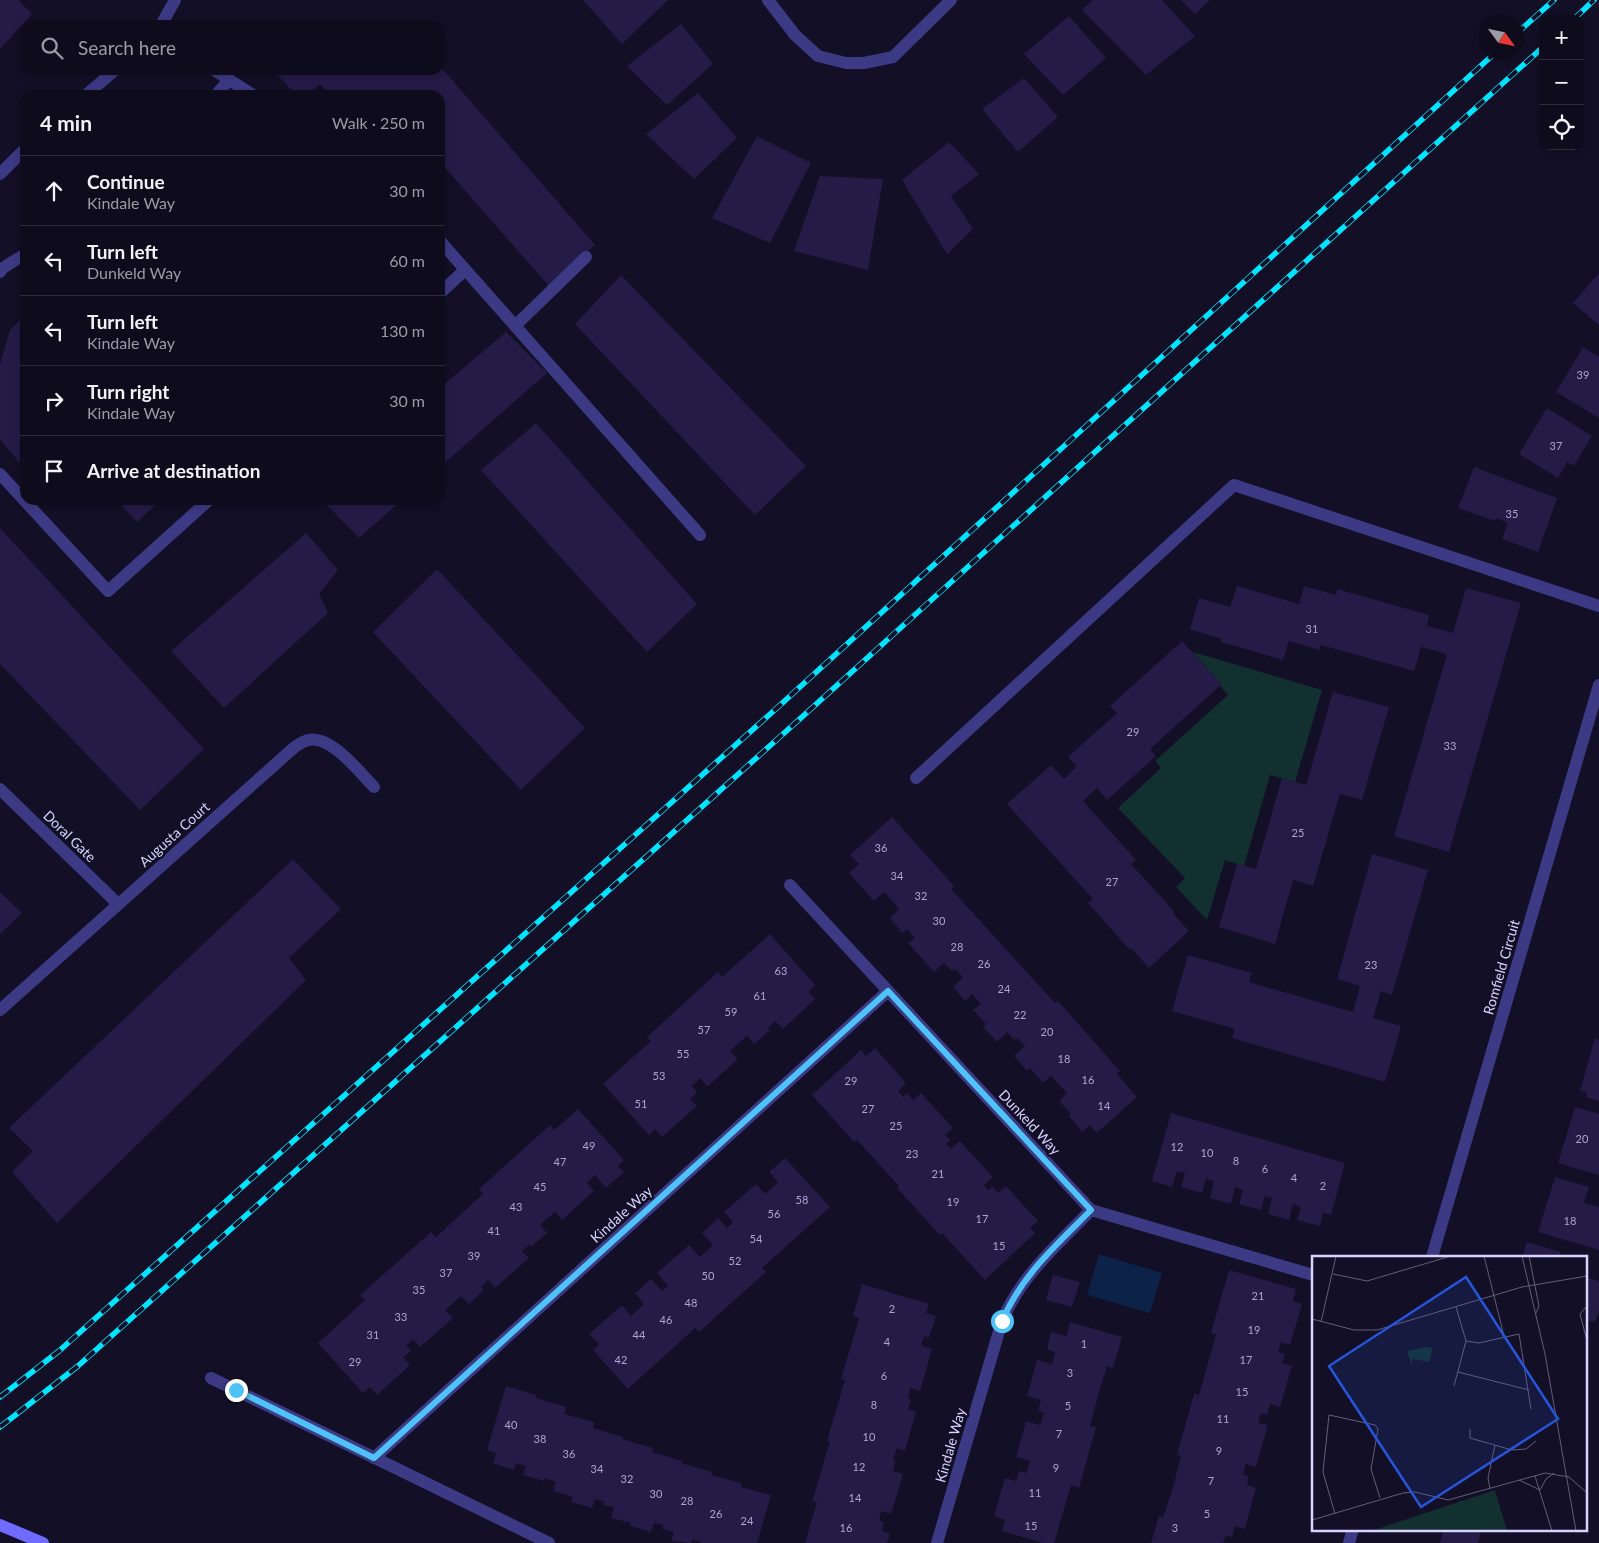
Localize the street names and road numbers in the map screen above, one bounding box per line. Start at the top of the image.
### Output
street label: Augusta Court [135,798,213,870]
street label: Doral Gate [40,807,100,865]
street label: Romfield Circuit [1479,917,1523,1017]
street label: Dunkeld Way [996,1086,1065,1159]
street label: Kindale Way [587,1181,656,1246]
street label: Kindale Way [931,1405,969,1484]

